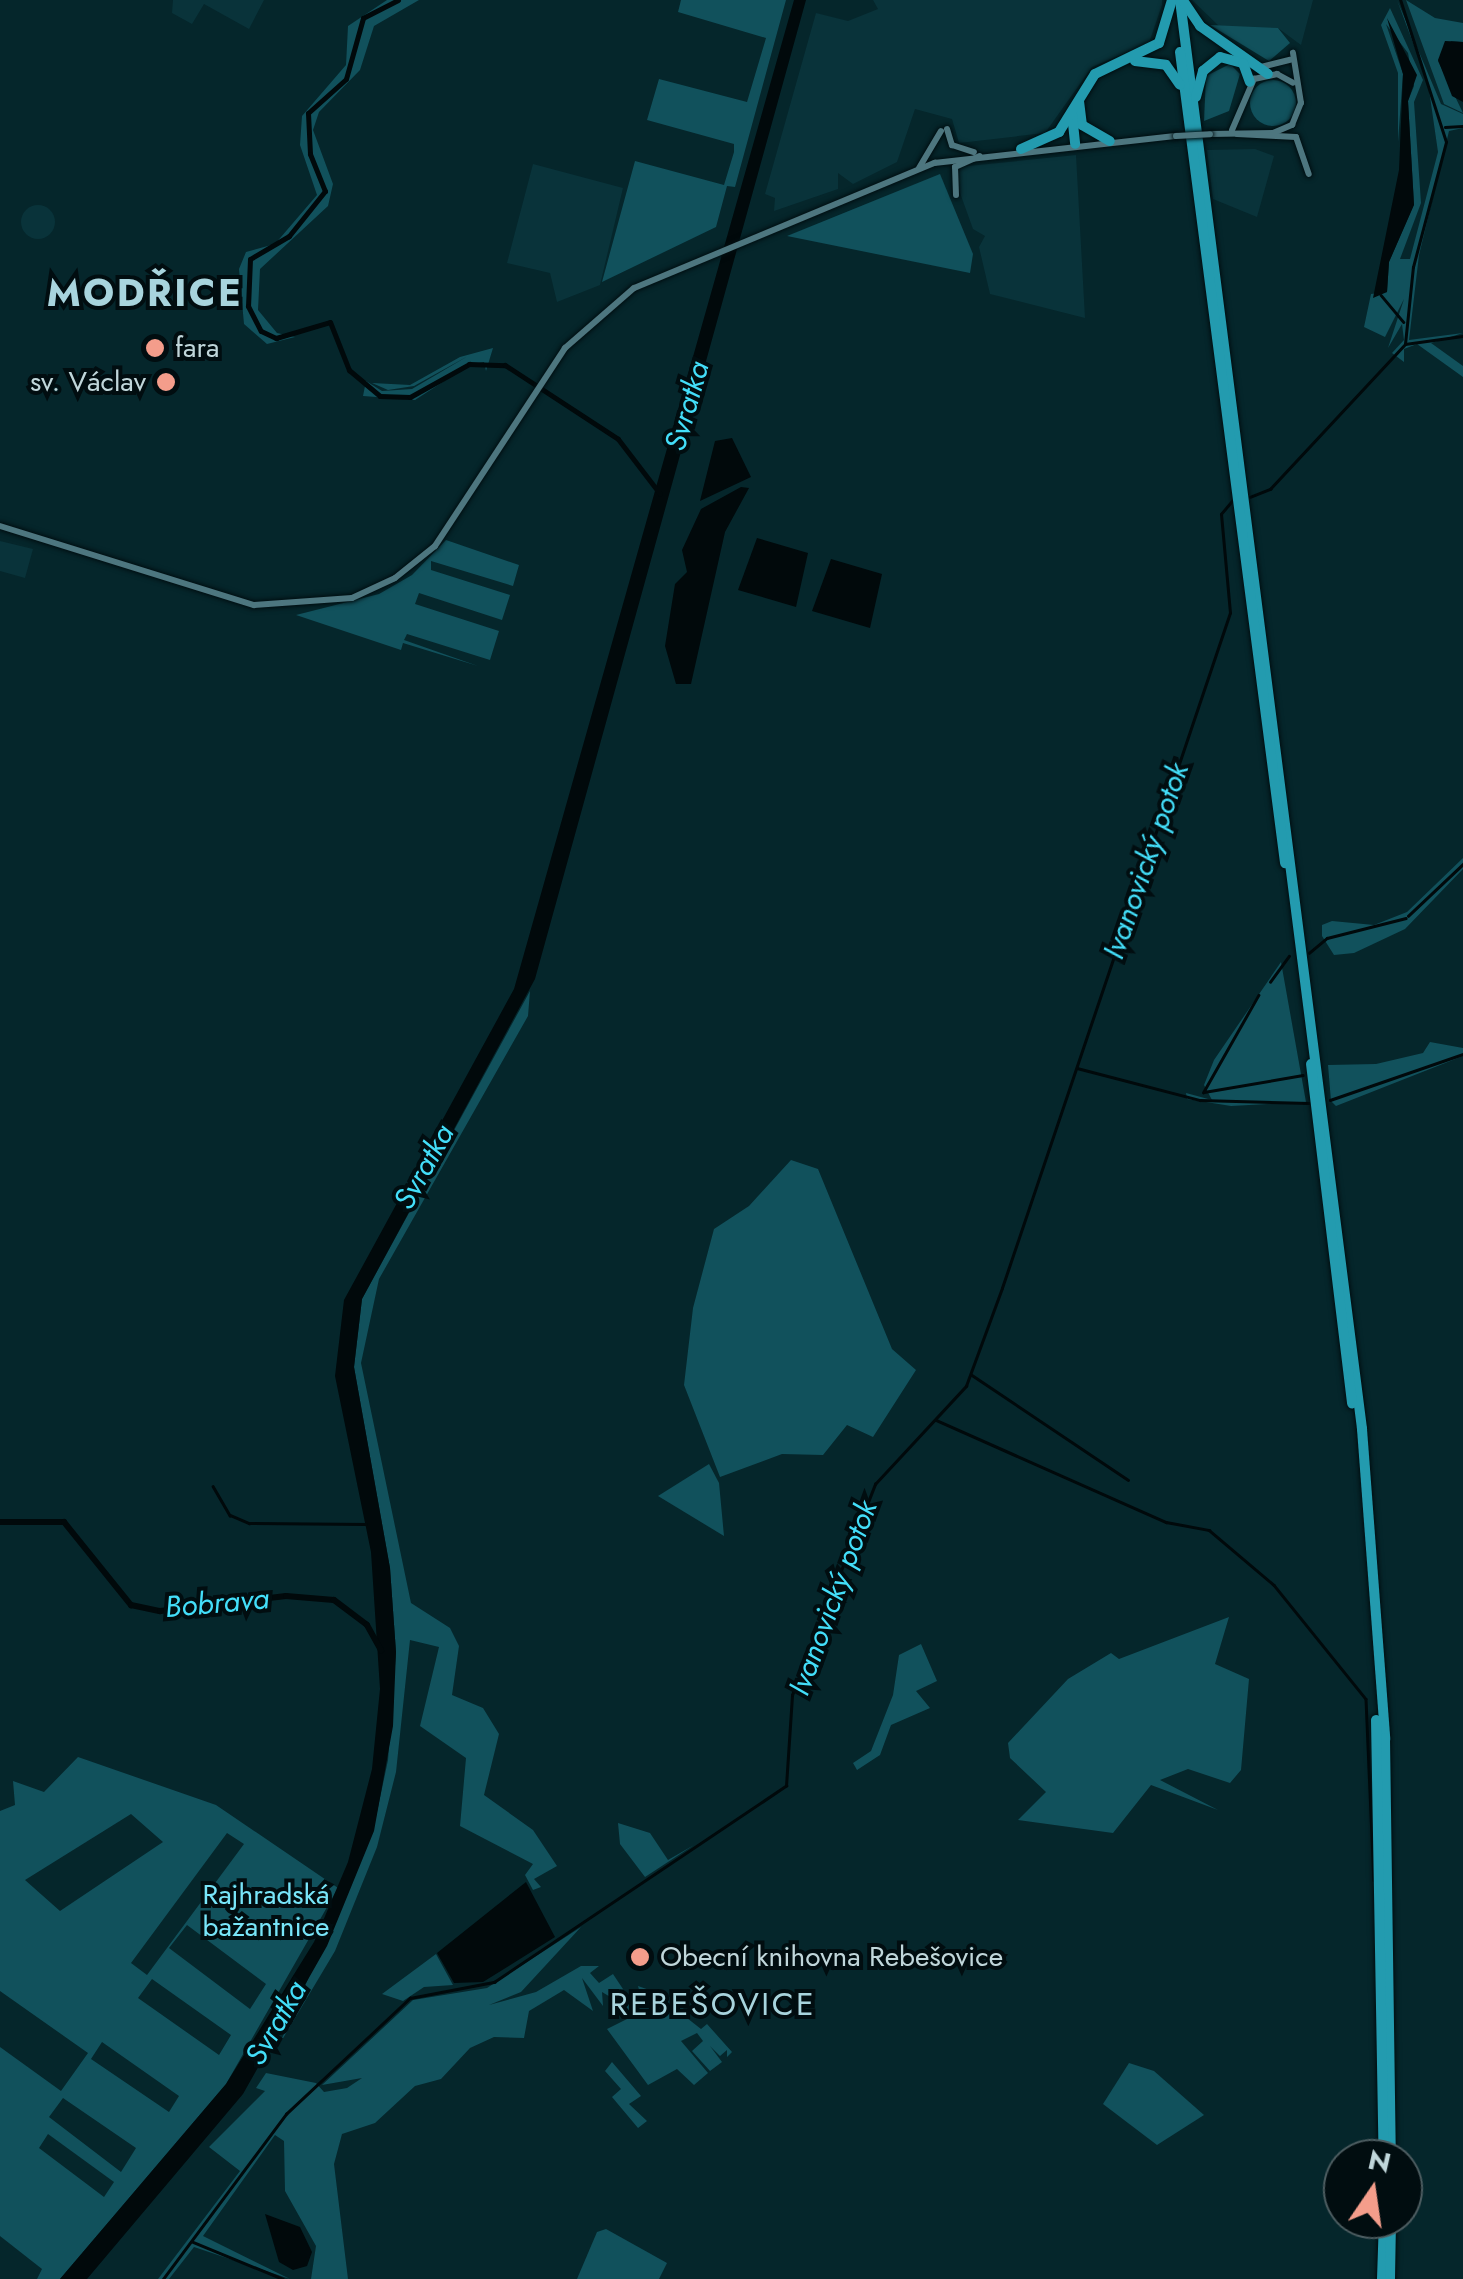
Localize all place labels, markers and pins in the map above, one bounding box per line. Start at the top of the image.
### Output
place label: fara [175,331,220,365]
marker: fara [144,337,166,359]
place label: sv. Václav [30,365,146,399]
marker: sv. Václav [155,371,177,393]
place label: Obecní knihovna Rebešovice [660,1940,1003,1974]
marker: Obecní knihovna Rebešovice [629,1946,651,1968]

